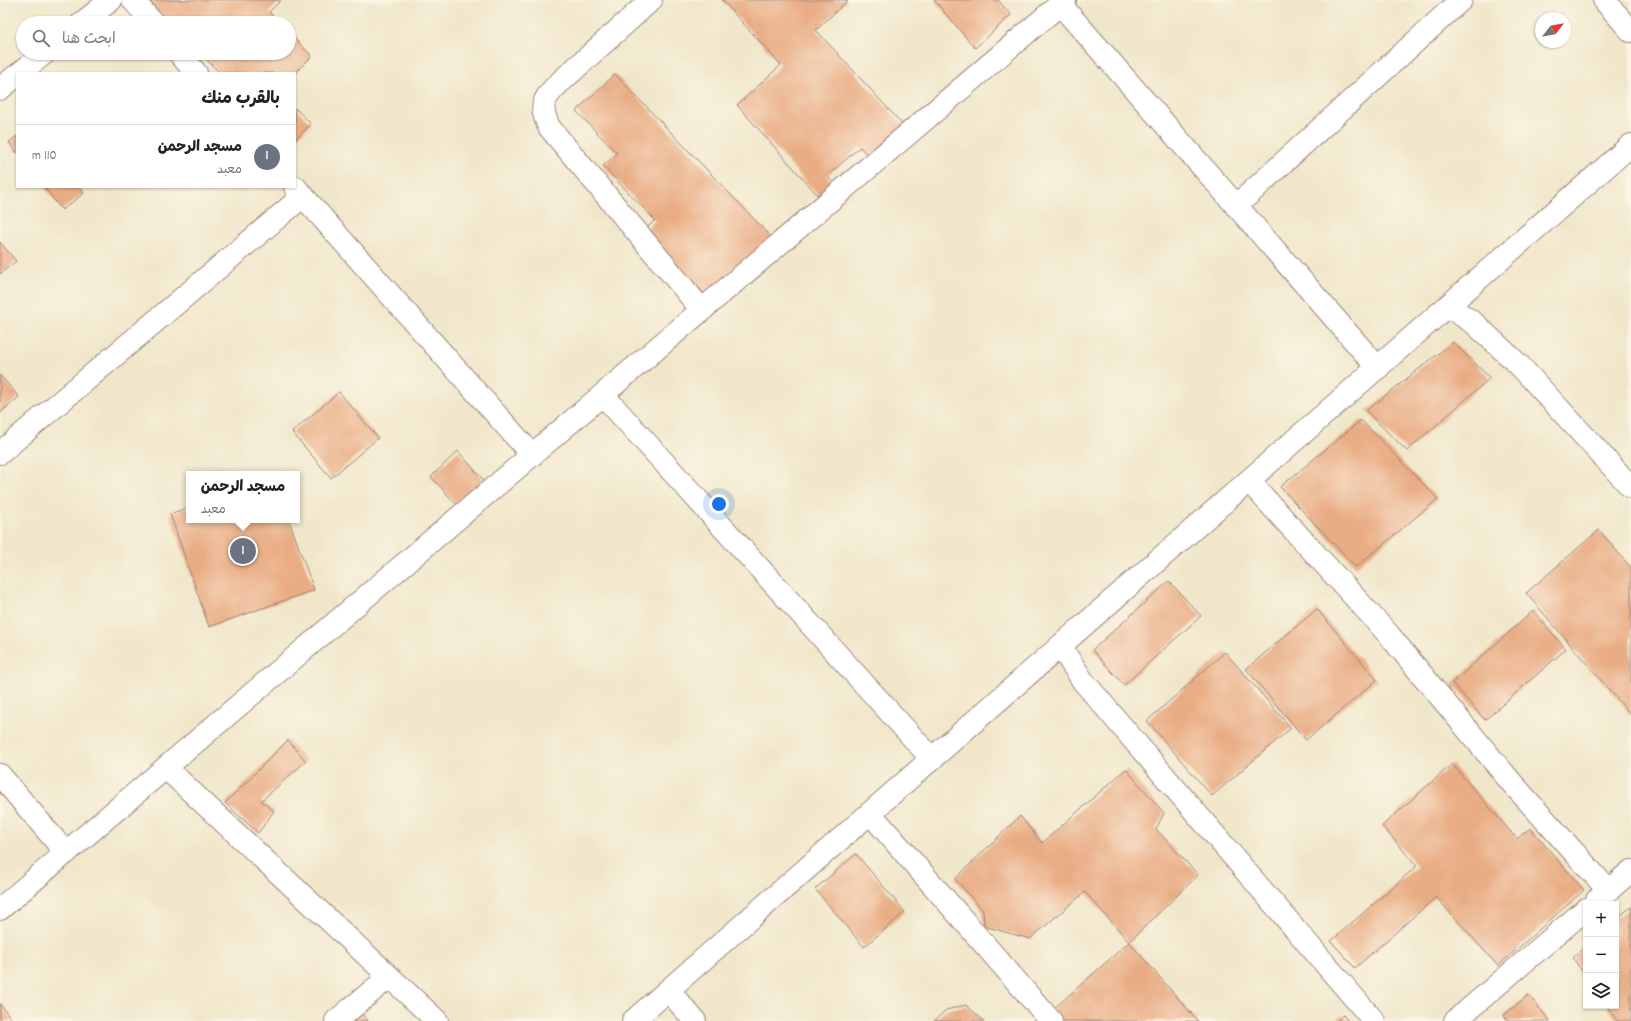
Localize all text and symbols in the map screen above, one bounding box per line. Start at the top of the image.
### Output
north arrow [1535,12,1571,48]
search box [16,16,296,60]
icon: search [30,27,52,49]
text: ابحث هنا [62,29,116,51]
text: بالقرب منك [202,88,280,112]
text: مسجد الرحمن [158,137,242,159]
text: 110 m [32,147,57,166]
text: 1 [266,147,268,166]
text: معبد [217,161,242,180]
popup [186,471,300,523]
text: مسجد الرحمن [201,477,285,499]
your location [709,494,729,514]
text: معبد [201,501,226,520]
pin: 1 [230,536,256,566]
map controls [1583,901,1619,1009]
button: + [1583,901,1619,937]
button: − [1583,937,1619,973]
button: layers [1583,973,1619,1009]

